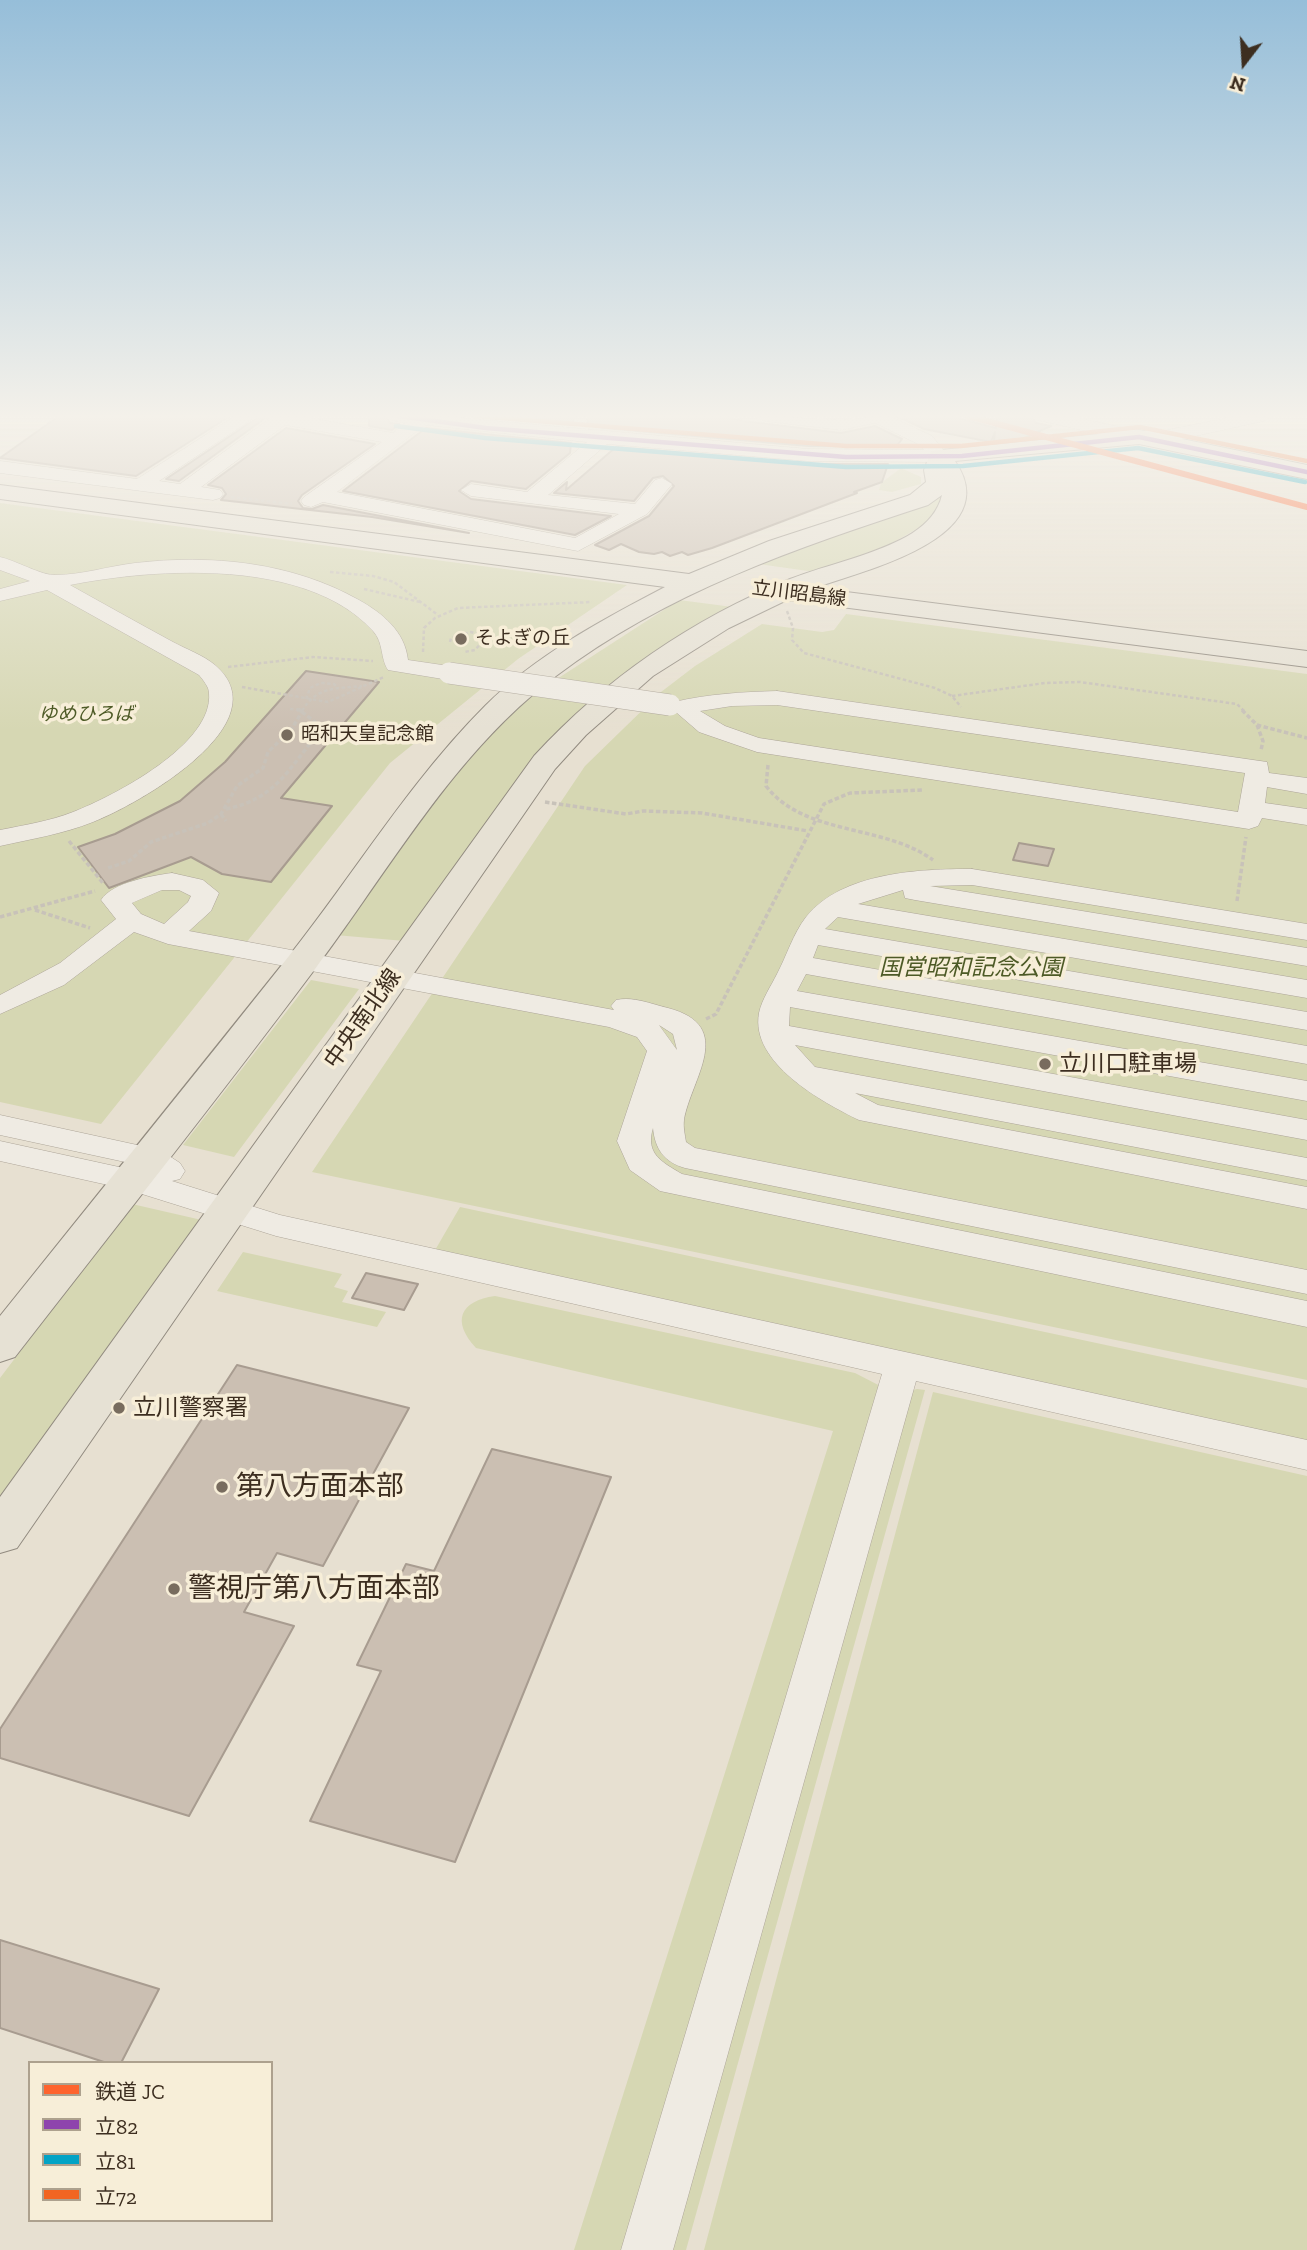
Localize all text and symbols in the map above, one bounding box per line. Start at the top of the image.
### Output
north arrow [1209,28,1279,98]
text: N [1227,70,1248,97]
street label: 立川昭島線 [750,577,848,611]
place label: そよぎの丘 [475,628,570,650]
marker: そよぎの丘 [453,631,469,647]
park label: ゆめひろば [39,704,133,726]
place label: 昭和天皇記念館 [301,724,434,746]
marker: 昭和天皇記念館 [279,727,295,743]
park label: 国営昭和記念公園 [879,954,1063,982]
street label: 中央南北線 [319,964,407,1074]
place label: 立川口駐車場 [1059,1050,1197,1078]
marker: 立川口駐車場 [1037,1056,1053,1072]
place label: 立川警察署 [133,1394,248,1422]
marker: 立川警察署 [111,1400,127,1416]
place label: 第八方面本部 [236,1470,404,1504]
marker: 第八方面本部 [214,1479,230,1495]
place label: 警視庁第八方面本部 [188,1572,440,1606]
marker: 警視庁第八方面本部 [166,1581,182,1597]
legend [28,2061,273,2222]
text: 鉄道 JC [95,2079,165,2104]
text: 立82 [95,2114,138,2139]
text: 立81 [95,2149,135,2174]
text: 立72 [95,2184,137,2209]

